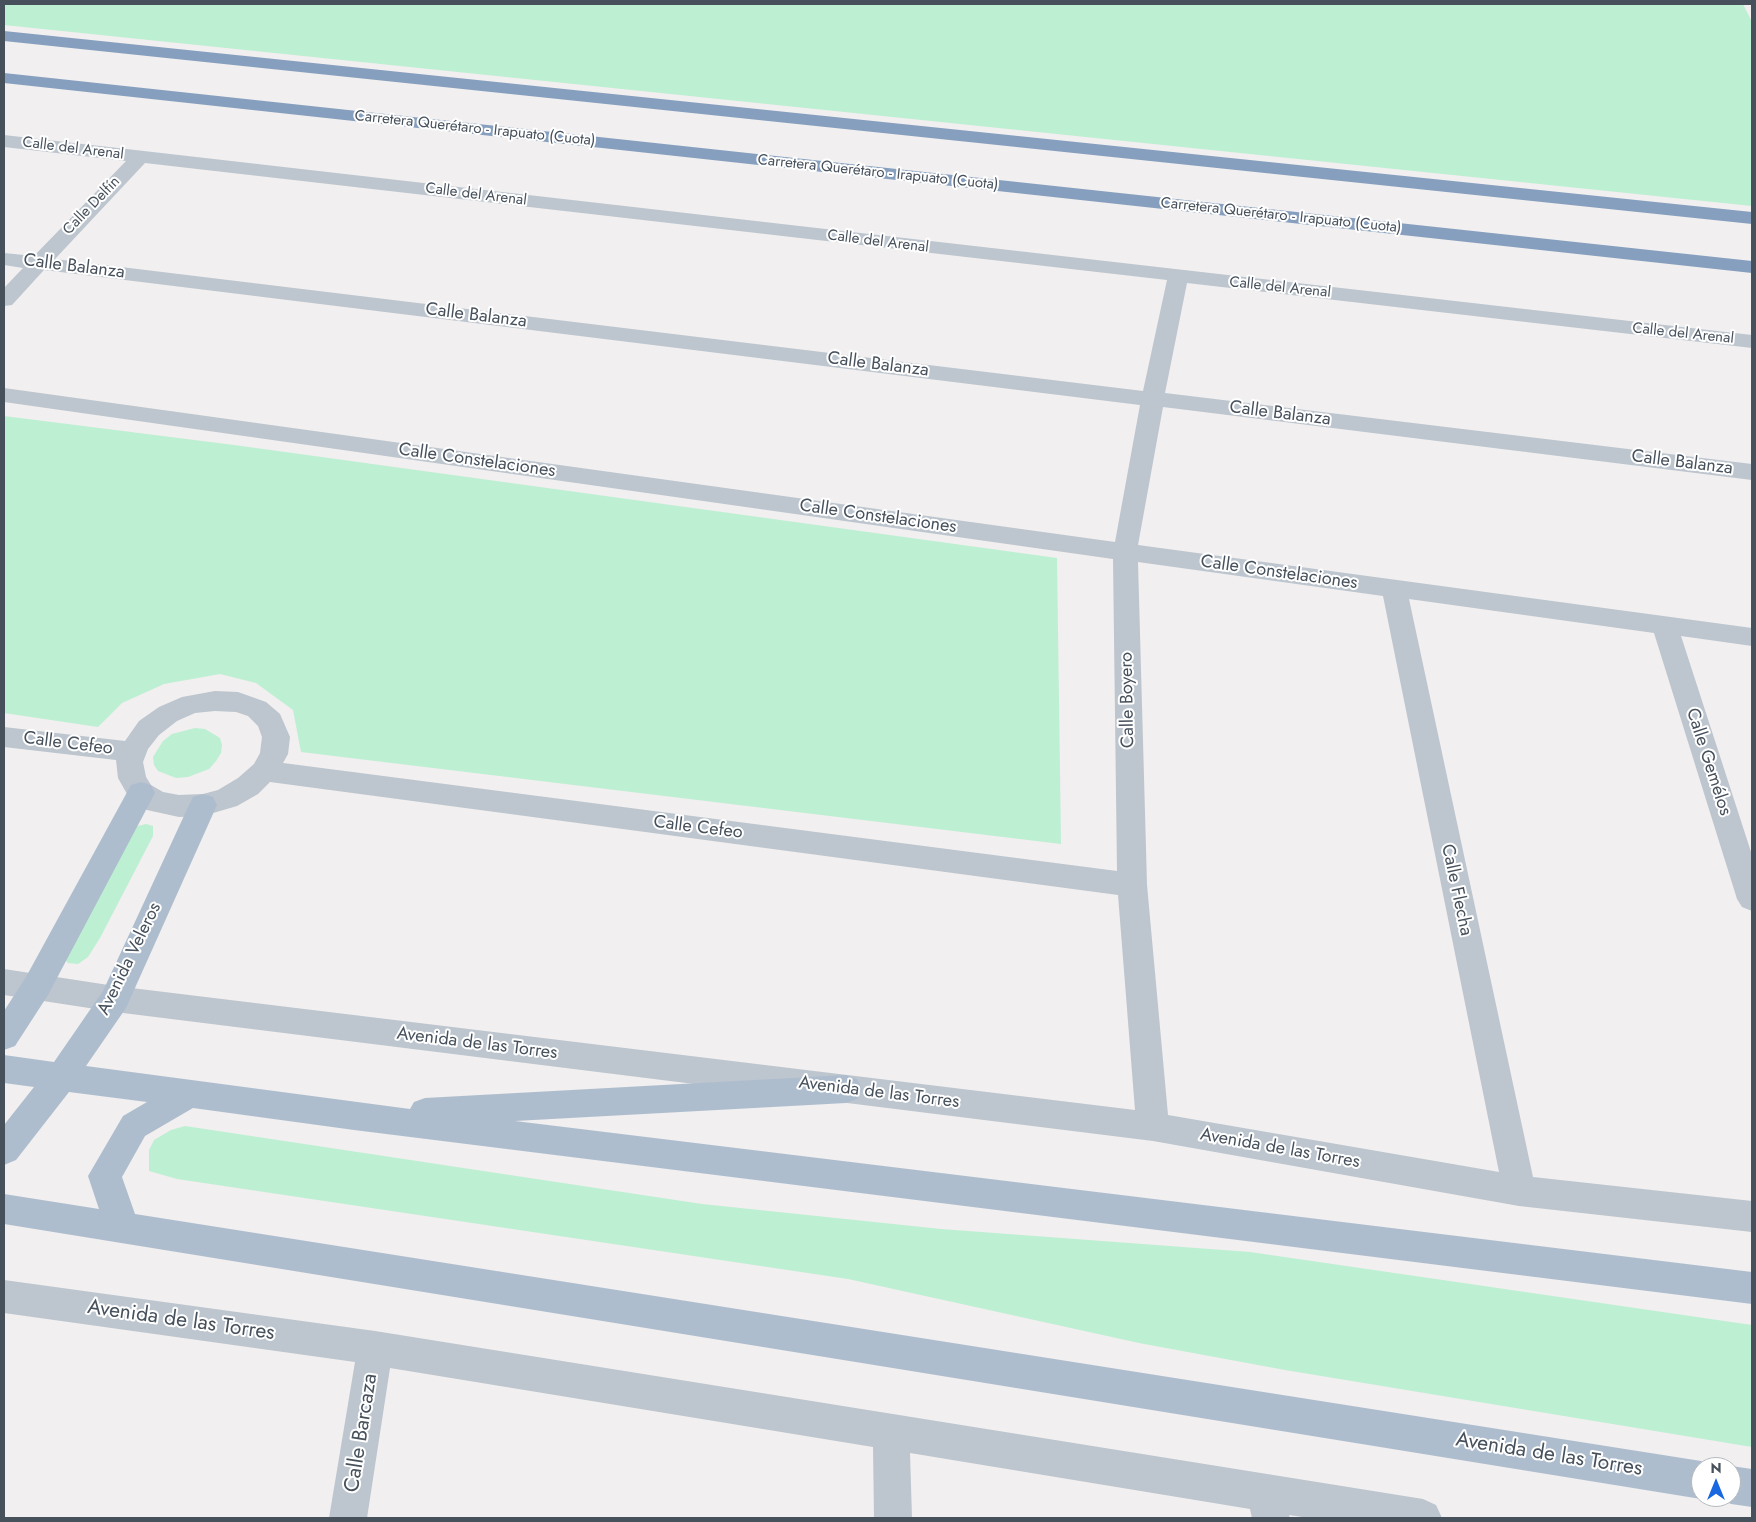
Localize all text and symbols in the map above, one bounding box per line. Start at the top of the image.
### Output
street label: Carretera Querétaro - Irapuato (Cuota) [354,107,596,151]
street label: Calle del Arenal [21,134,125,164]
street label: Carretera Querétaro - Irapuato (Cuota) [757,151,999,195]
street label: Calle Delfín [60,173,124,239]
street label: Calle del Arenal [424,180,528,210]
street label: Carretera Querétaro - Irapuato (Cuota) [1160,194,1402,238]
street label: Calle del Arenal [826,227,930,257]
street label: Calle Balanza [22,250,126,284]
street label: Calle del Arenal [1228,274,1332,302]
street label: Calle Balanza [424,299,528,333]
street label: Calle del Arenal [1631,320,1735,348]
street label: Calle Balanza [826,348,930,382]
street label: Calle Balanza [1228,397,1332,431]
street label: Calle Constelaciones [397,439,557,483]
street label: Calle Balanza [1630,446,1734,480]
street label: Calle Constelaciones [798,495,958,539]
street label: Calle Constelaciones [1199,551,1359,595]
street label: Calle Boyero [1116,652,1140,748]
street label: Calle Gemélos [1680,706,1736,818]
street label: Calle Cefeo [22,728,114,760]
street label: Calle Cefeo [652,812,744,844]
street label: Calle Flecha [1436,842,1476,938]
street label: Avenida Veleros [93,899,167,1019]
street label: Avenida de las Torres [395,1023,559,1065]
street label: Avenida de las Torres [797,1072,961,1114]
street label: Avenida de las Torres [1198,1124,1362,1174]
street label: Avenida de las Torres [86,1295,276,1347]
street label: Calle Barcaza [340,1372,384,1494]
street label: Avenida de las Torres [1454,1428,1644,1482]
north arrow [1691,1457,1741,1507]
text: N [1710,1458,1722,1478]

